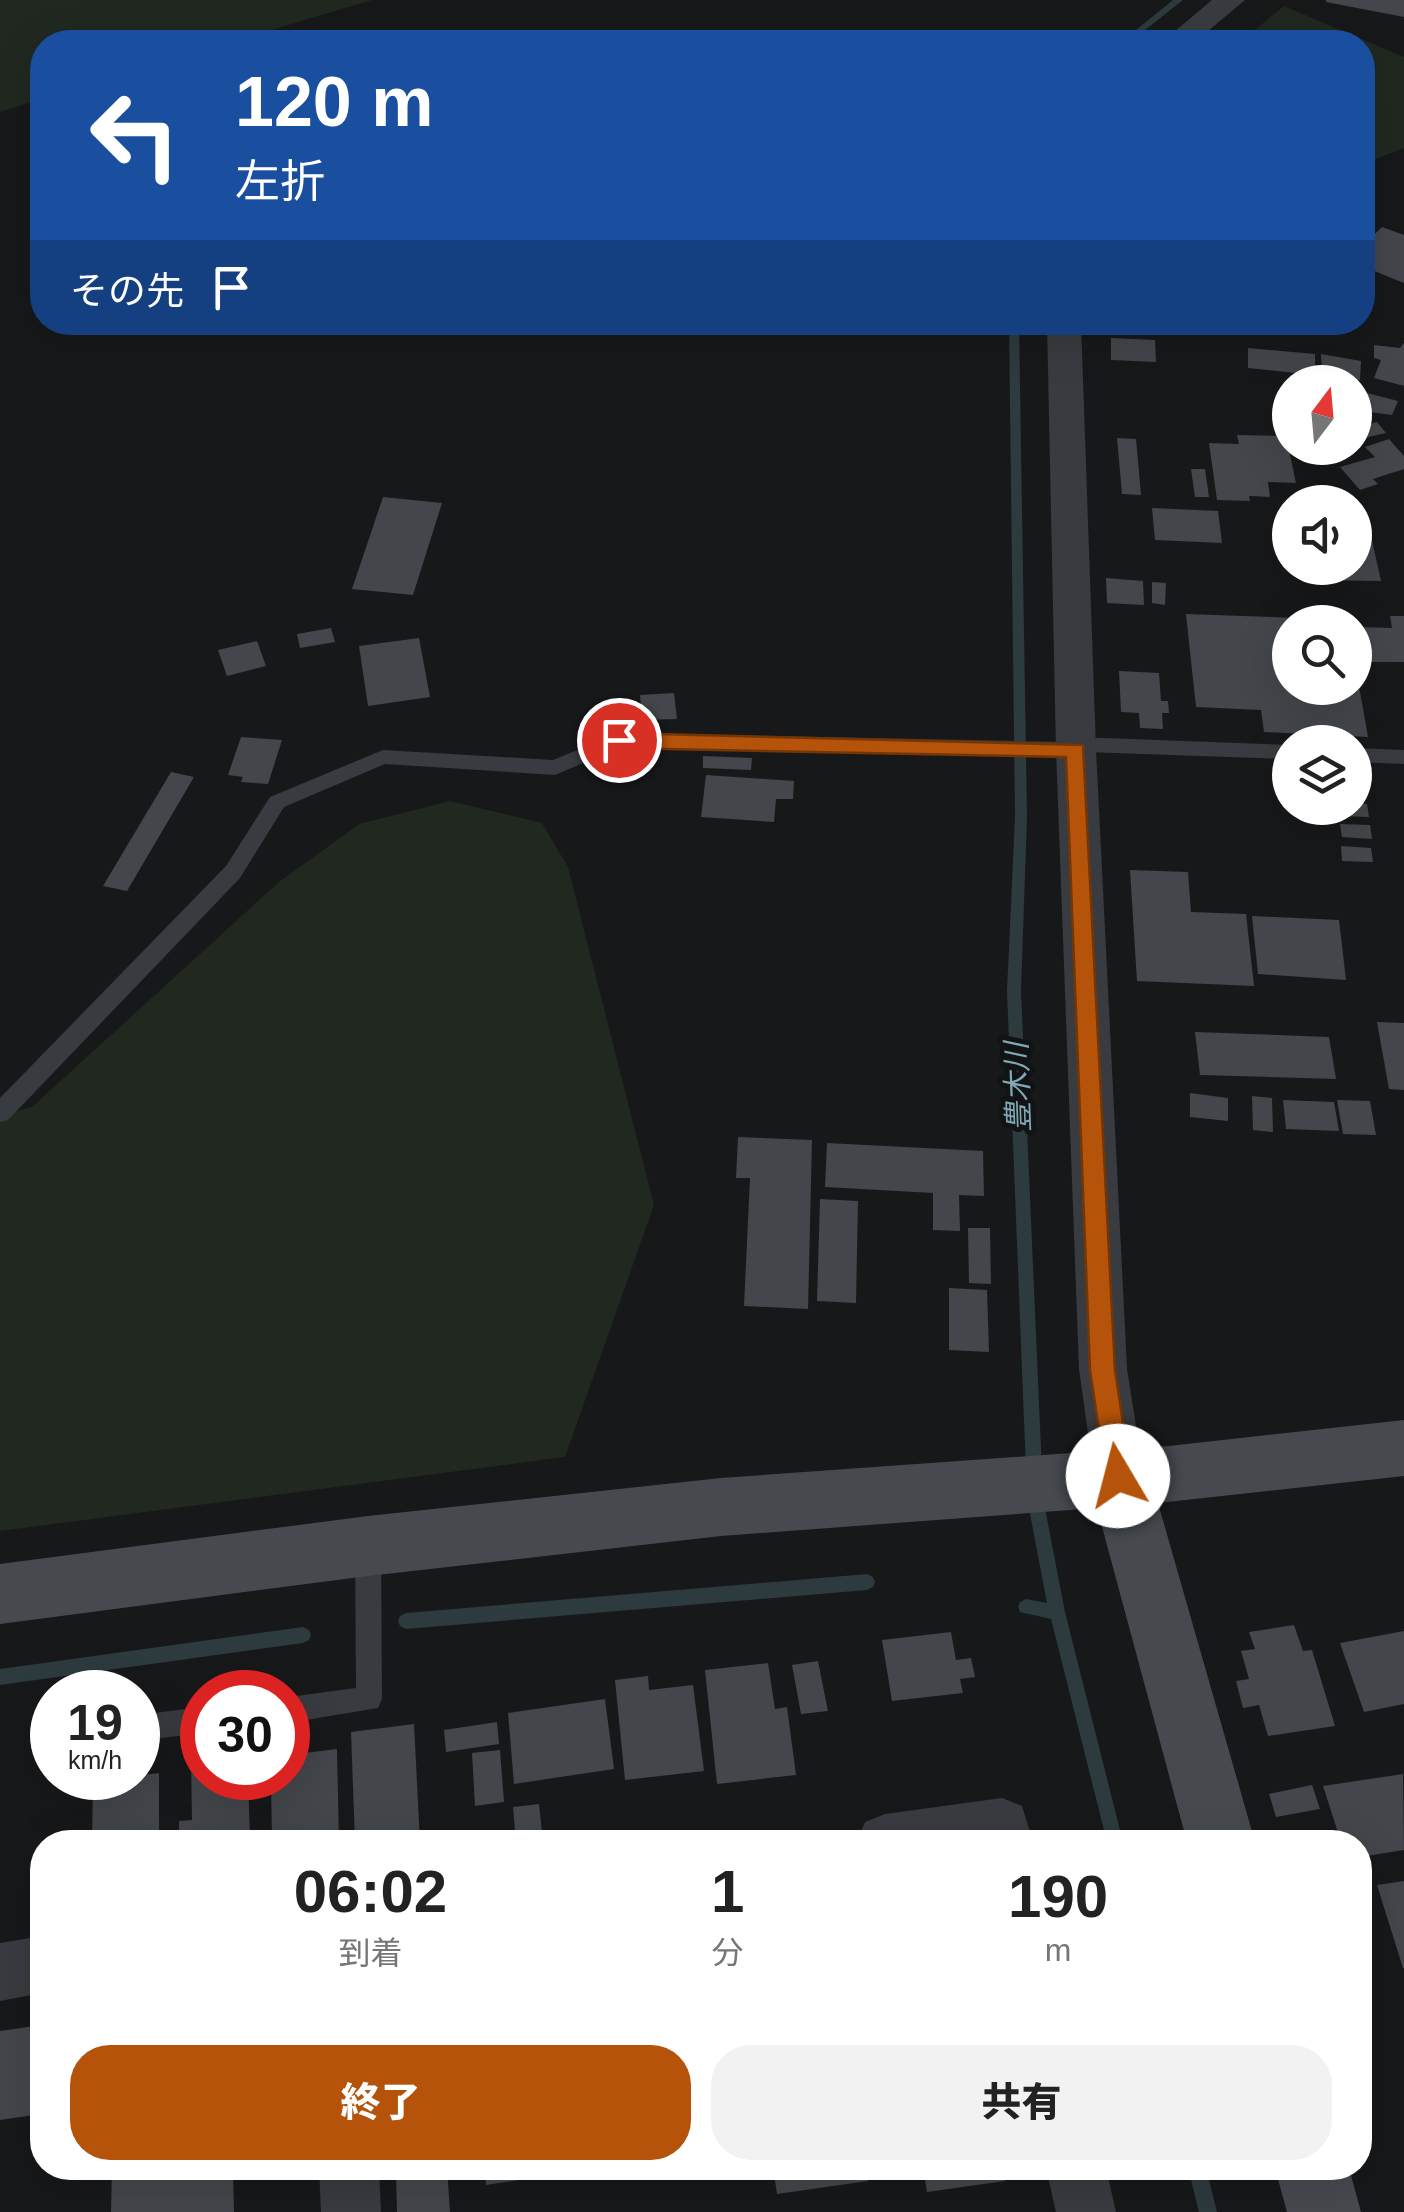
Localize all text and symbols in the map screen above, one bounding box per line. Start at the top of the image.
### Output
text: 120 m [235,63,433,141]
icon: left [70,70,200,200]
text: 左折 [235,156,325,207]
icon: arrive [204,260,259,315]
text: その先 [70,270,184,312]
north arrow [1272,365,1372,465]
map controls [1272,365,1372,825]
button: sound [1272,485,1372,585]
button: search [1272,605,1372,705]
pin [577,698,662,783]
icon: arrive [592,713,647,768]
button: layers [1272,725,1372,825]
water label: 豊木川 [999,1038,1036,1133]
position arrow [1066,1424,1170,1528]
speed limit sign: 30 [180,1670,310,1800]
text: 19 [67,1695,123,1751]
text: km/h [68,1746,122,1774]
text: 06:02 [294,1858,447,1925]
text: 1 [711,1858,744,1925]
text: 190 [1008,1863,1108,1930]
text: m [1045,1932,1071,1968]
text: 到着 [338,1935,402,1971]
text: 分 [712,1935,744,1971]
button: 終了 [70,2045,691,2160]
button: 共有 [711,2045,1332,2160]

